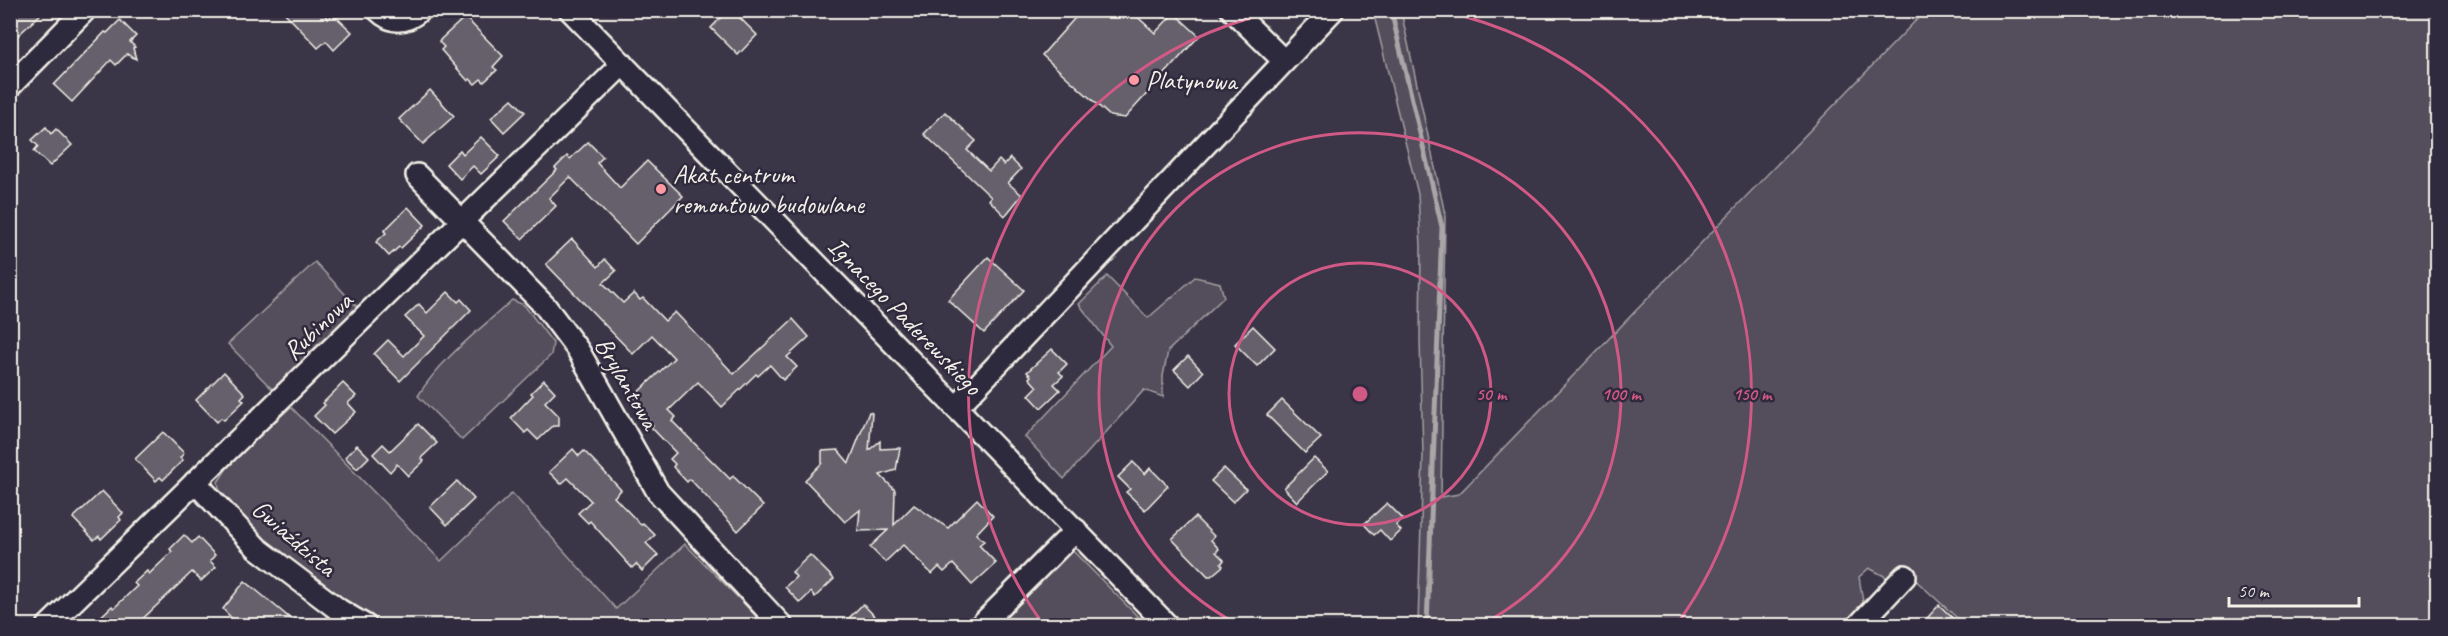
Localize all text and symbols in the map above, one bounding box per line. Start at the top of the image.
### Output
place label: Platynowa [1146,64,1239,97]
marker: Platynowa [1127,73,1141,87]
place label: Akat centrum remontowo budowlane [673,158,866,221]
marker: Akat centrum remontowo budowlane [654,182,668,196]
street label: Ignacego Paderewskiego [821,230,990,403]
street label: Rubinowa [276,284,361,367]
street label: Brylantowa [587,331,668,437]
text: 50 m [1476,383,1508,405]
text: 100 m [1602,383,1642,405]
text: 150 m [1733,383,1773,405]
centre of rings [1350,384,1370,404]
street label: Gwiaździsta [245,492,344,585]
scale bar [2229,570,2360,608]
text: 50 m [2238,580,2271,602]

